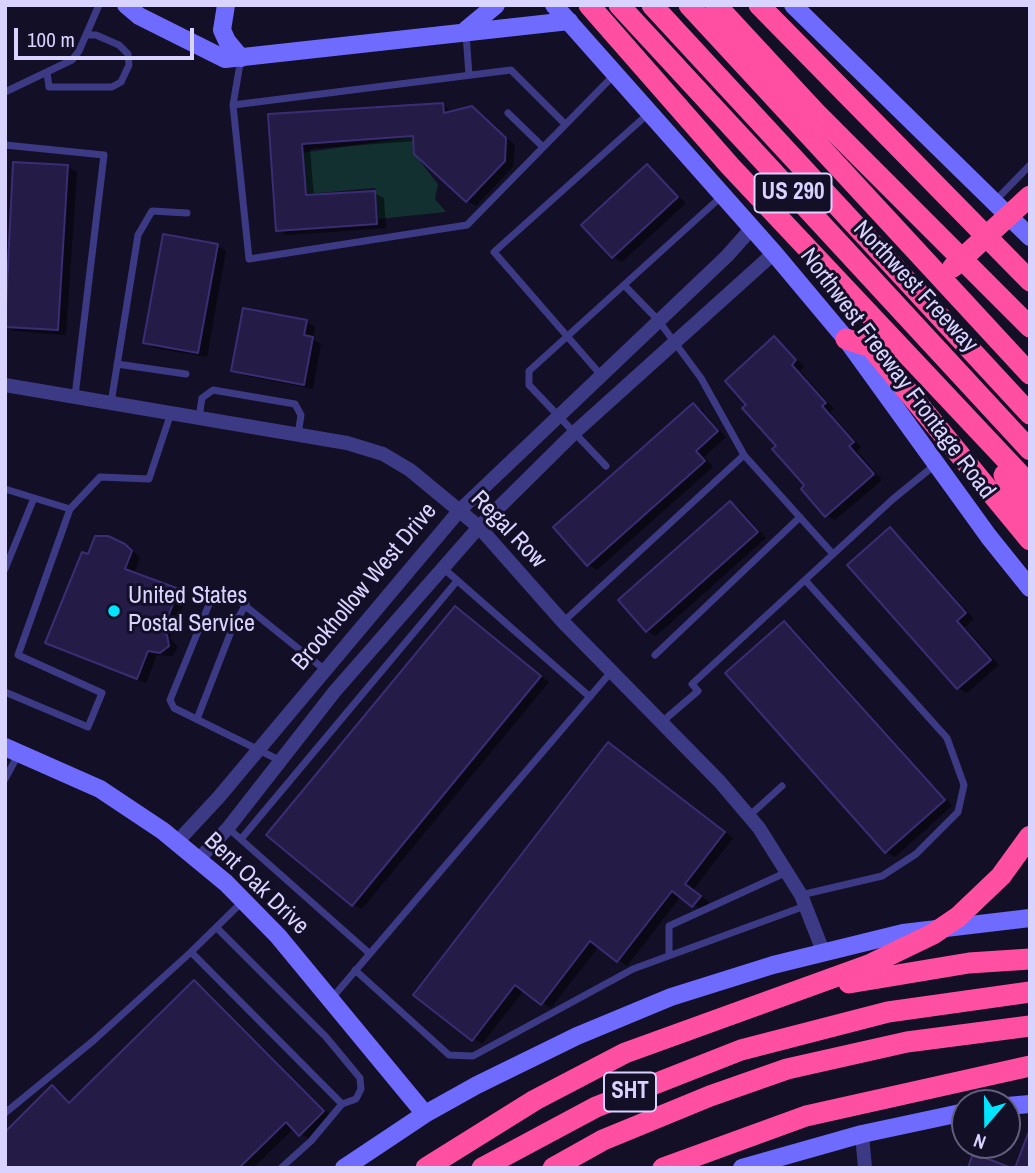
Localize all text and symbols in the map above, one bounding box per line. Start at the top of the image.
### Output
scale bar [18,14,198,58]
text: 100 m [27,25,75,54]
road number: US 290 [754,174,832,212]
street label: Northwest Freeway [847,215,983,359]
street label: Northwest Freeway Frontage Road [793,243,1001,505]
street label: Regal Row [464,485,552,575]
street label: Brookhollow West Drive [287,497,443,677]
place label: United States Postal Service [128,583,255,639]
marker: United States Postal Service [106,603,122,619]
street label: Bent Oak Drive [198,827,314,941]
road number: SHT [604,1072,656,1112]
north arrow [951,1089,1021,1159]
text: N [970,1128,989,1156]

